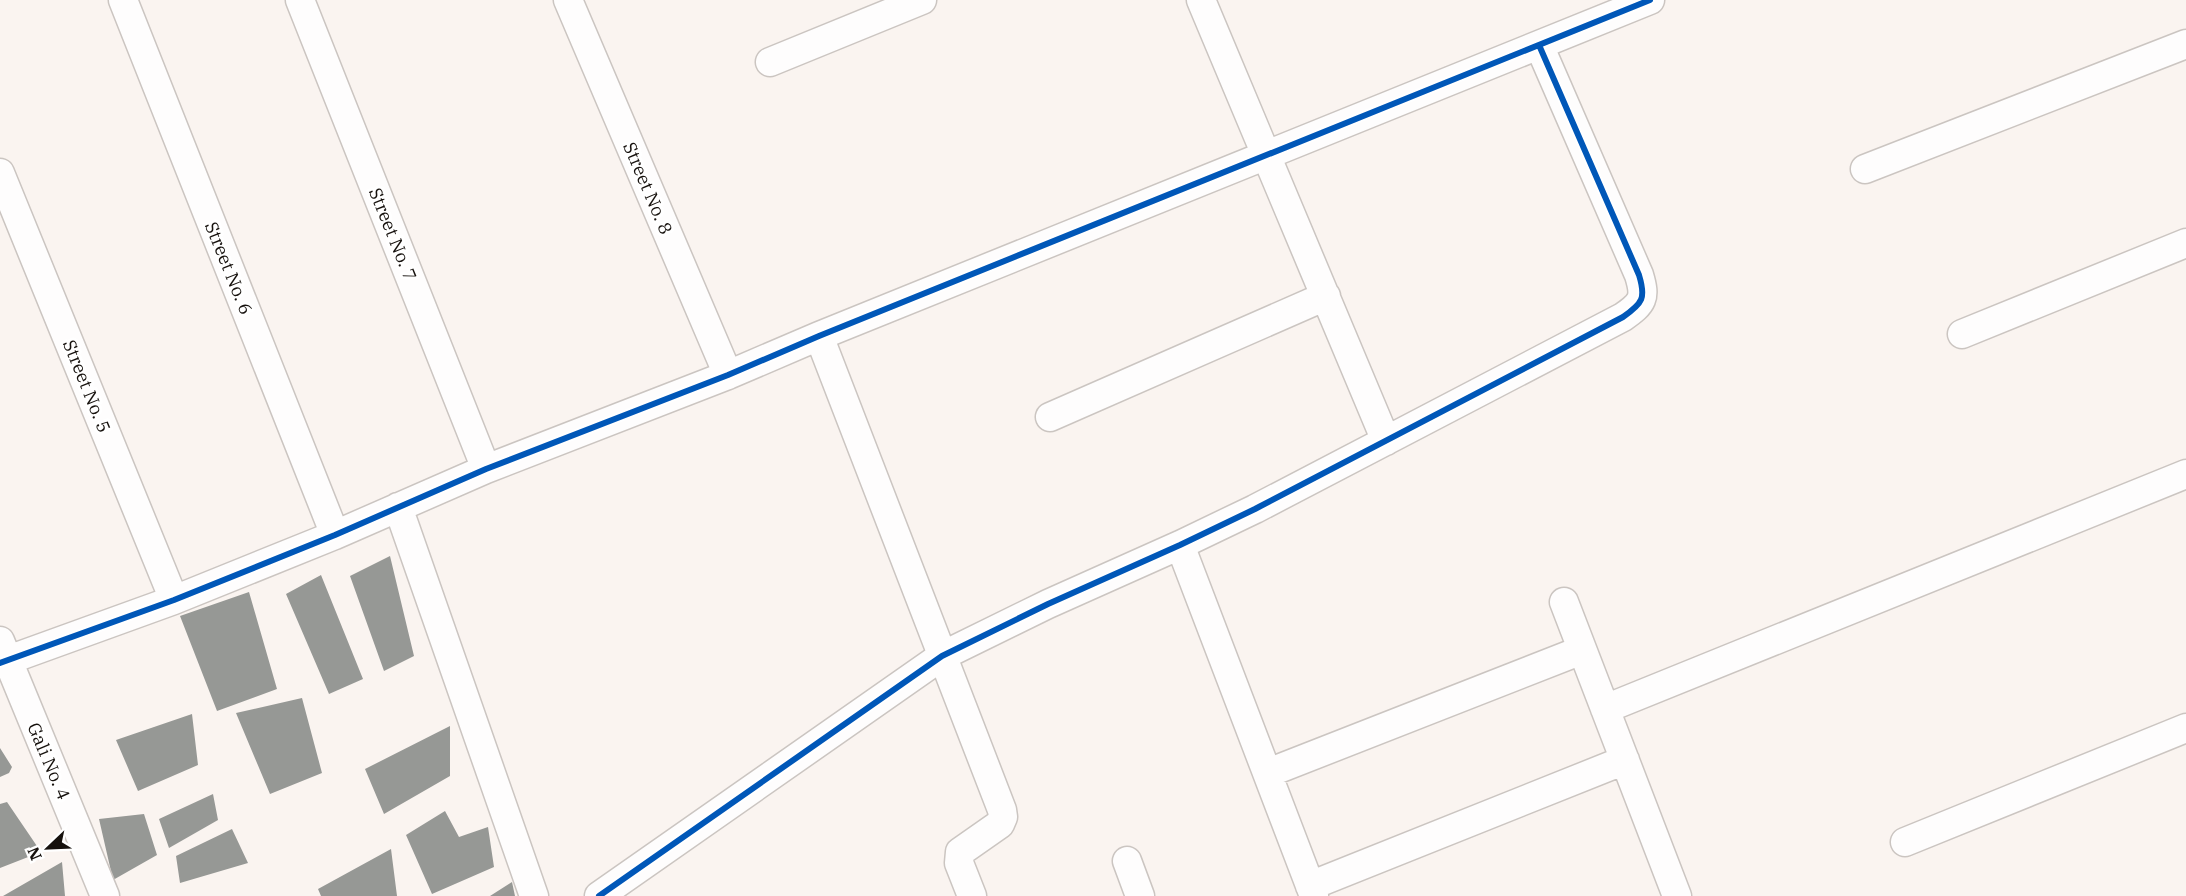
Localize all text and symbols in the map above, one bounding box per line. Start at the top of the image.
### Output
street label: Street No. 8 [618,138,678,238]
street label: Street No. 7 [364,184,422,284]
street label: Street No. 6 [200,218,258,318]
street label: Street No. 5 [58,336,116,436]
street label: Gali No. 4 [22,719,76,803]
north arrow [18,818,78,878]
text: N [23,844,46,864]

